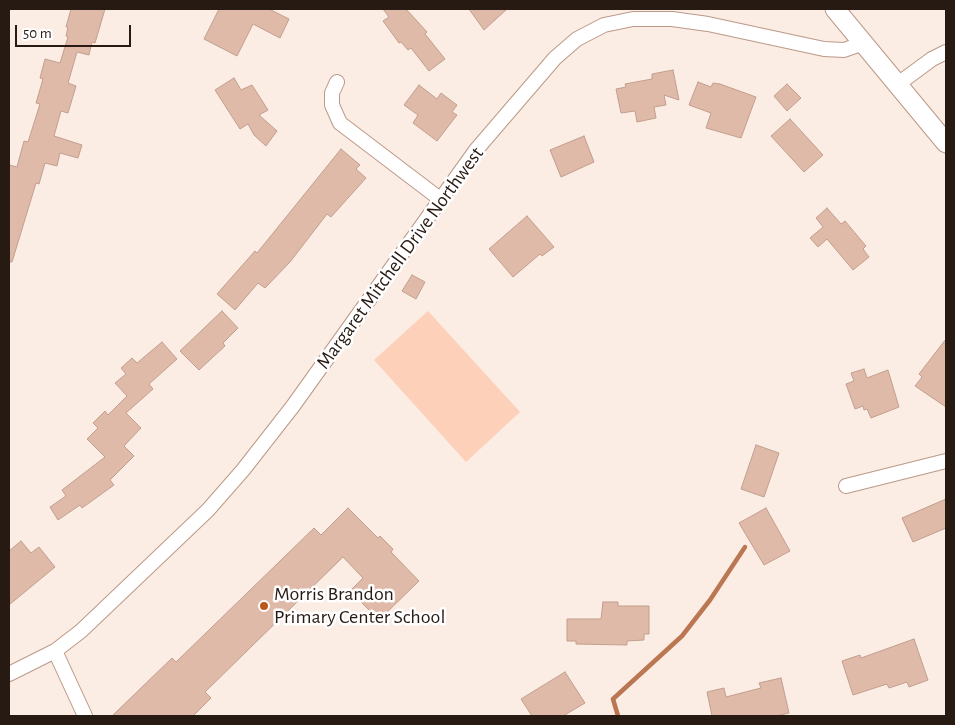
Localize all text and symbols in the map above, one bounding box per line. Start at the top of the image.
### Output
scale bar [18,15,134,47]
text: 50 m [23,26,52,41]
street label: Margaret Mitchell Drive Northwest [311,142,489,374]
place label: Morris Brandon Primary Center School [274,582,445,629]
marker: Morris Brandon Primary Center School [258,600,270,612]

